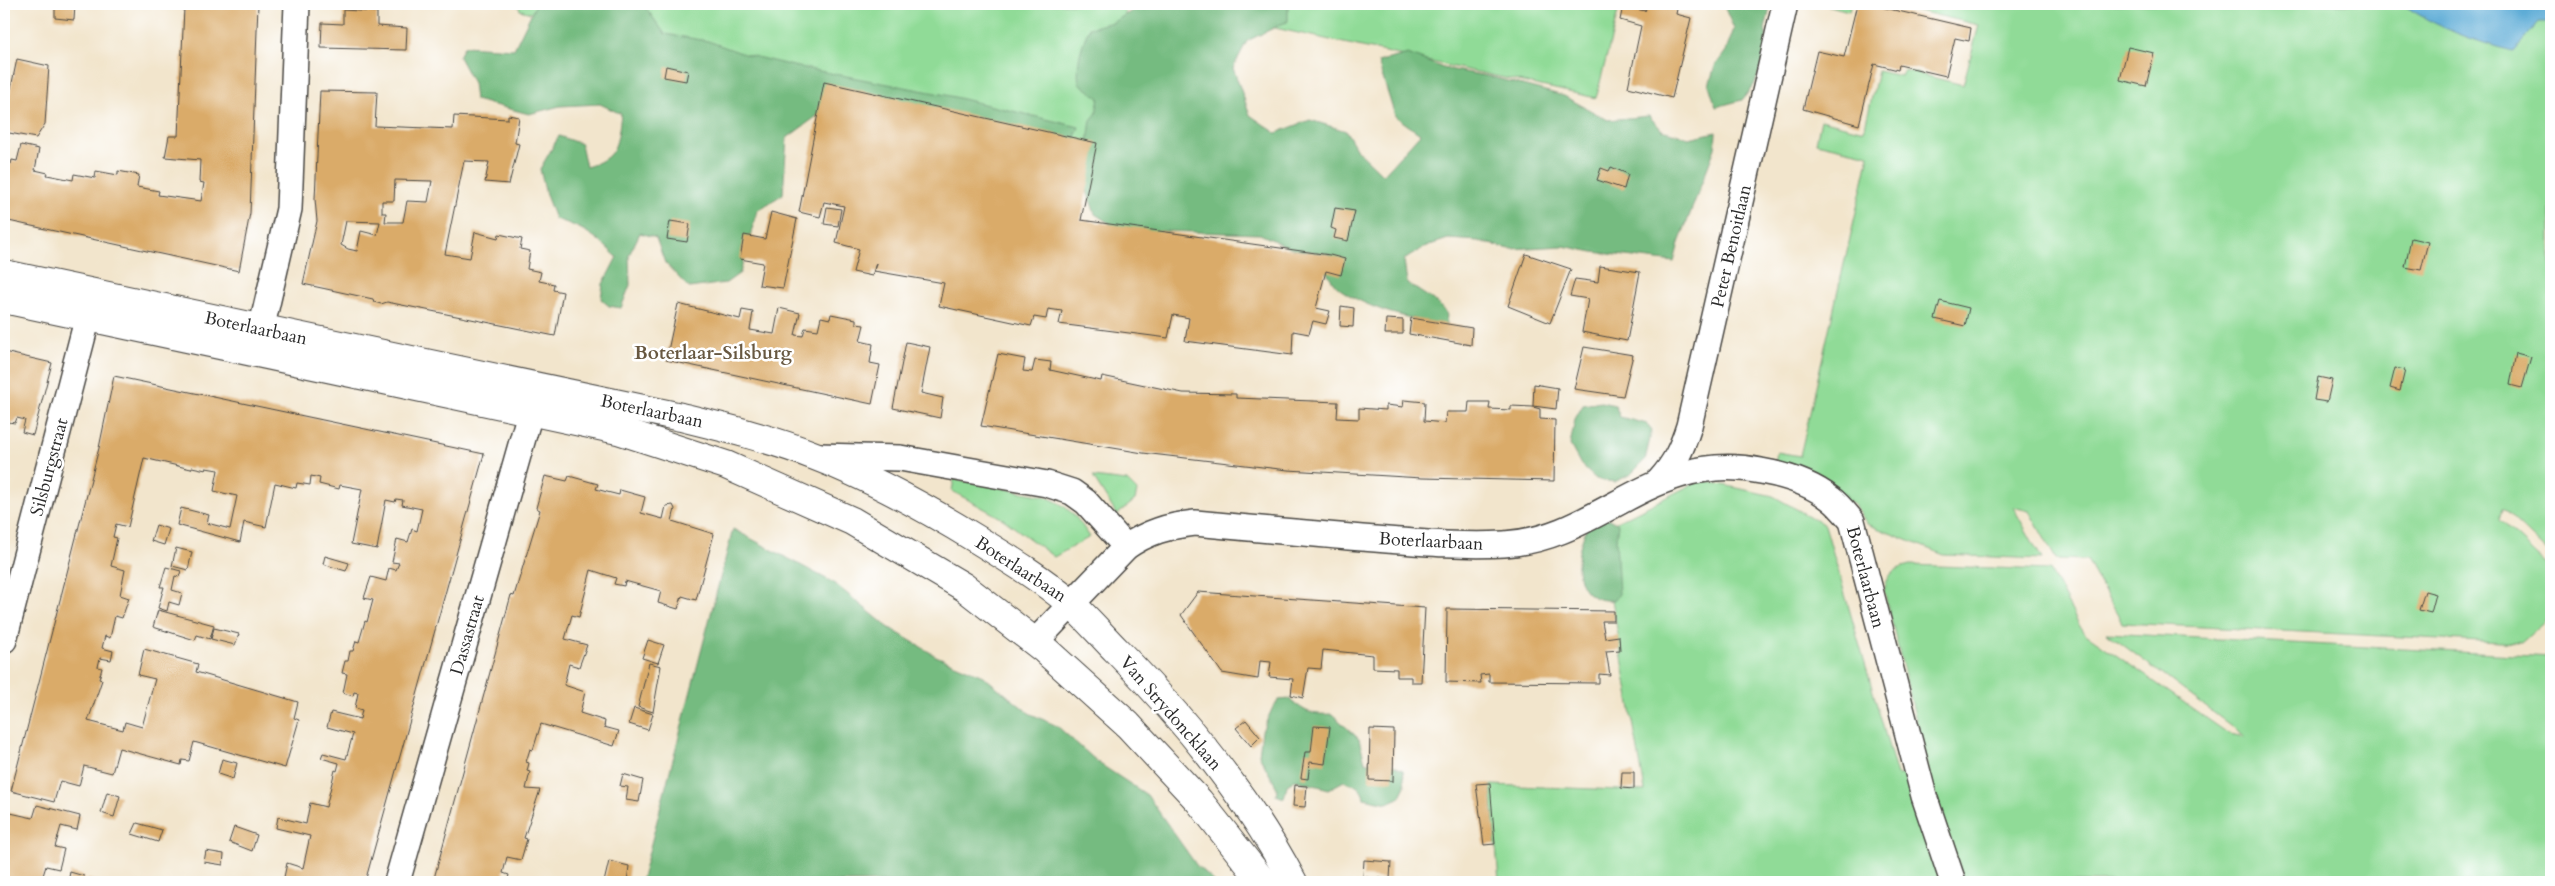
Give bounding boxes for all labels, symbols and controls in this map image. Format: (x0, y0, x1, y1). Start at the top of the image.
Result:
street label: Peter Benoitlaan (1705, 181, 1758, 310)
street label: Boterlaarbaan (202, 305, 310, 352)
district label: Boterlaar-Silsburg (634, 340, 793, 366)
street label: Boterlaarbaan (598, 388, 706, 435)
street label: Silsburgstraat (24, 415, 75, 519)
street label: Boterlaarbaan (1840, 523, 1891, 632)
street label: Boterlaarbaan (1378, 526, 1485, 557)
street label: Boterlaarbaan (970, 530, 1072, 609)
street label: Dassastraat (444, 592, 491, 678)
street label: Van Strydoncklaan (1114, 651, 1228, 777)

